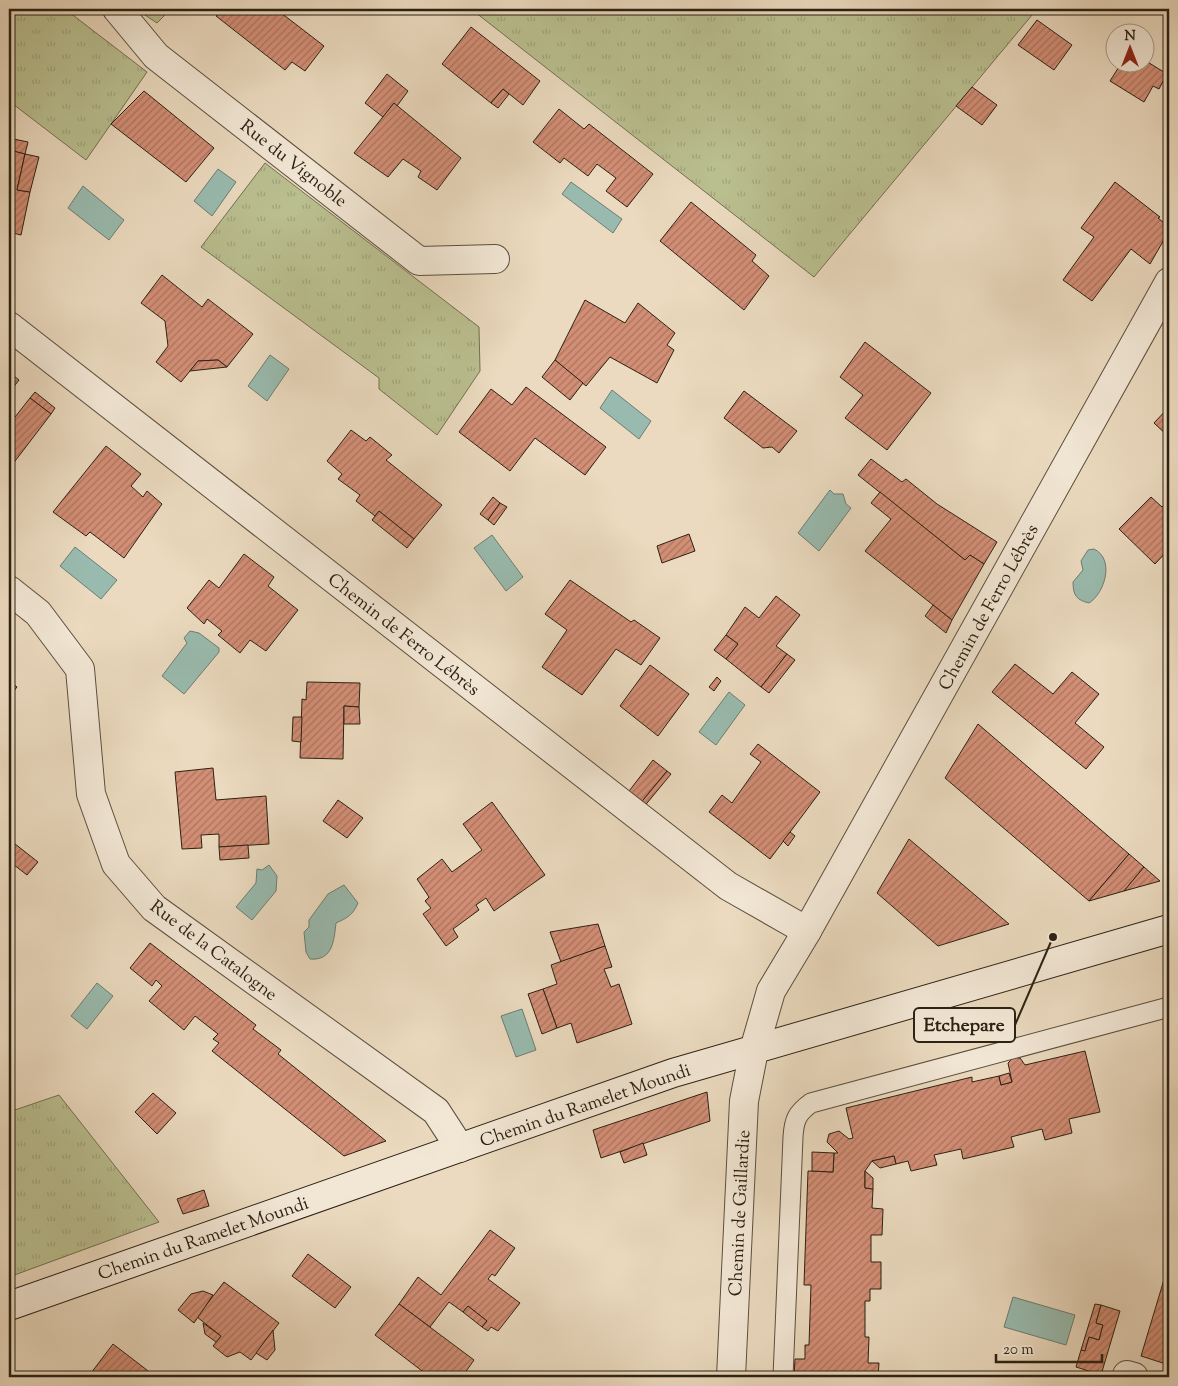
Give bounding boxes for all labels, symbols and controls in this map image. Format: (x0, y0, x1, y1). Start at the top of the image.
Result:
north arrow (1106, 22, 1156, 72)
text: N (1124, 27, 1136, 47)
street label: Rue du Vignoble (234, 114, 352, 215)
street label: Chemin de Ferro Lébrès (933, 520, 1046, 696)
street label: Chemin de Ferro Lébrès (321, 568, 484, 703)
street label: Rue de la Catalogne (144, 895, 282, 1008)
callout: Etchepare (914, 1008, 1015, 1042)
text: Etchepare (923, 1013, 1005, 1040)
street label: Chemin du Ramelet Moundi (477, 1059, 695, 1155)
street label: Chemin de Gaillardie (724, 1129, 758, 1297)
street label: Chemin du Ramelet Moundi (95, 1192, 313, 1288)
scale bar (996, 1331, 1102, 1363)
text: 20 m (1003, 1340, 1034, 1361)

